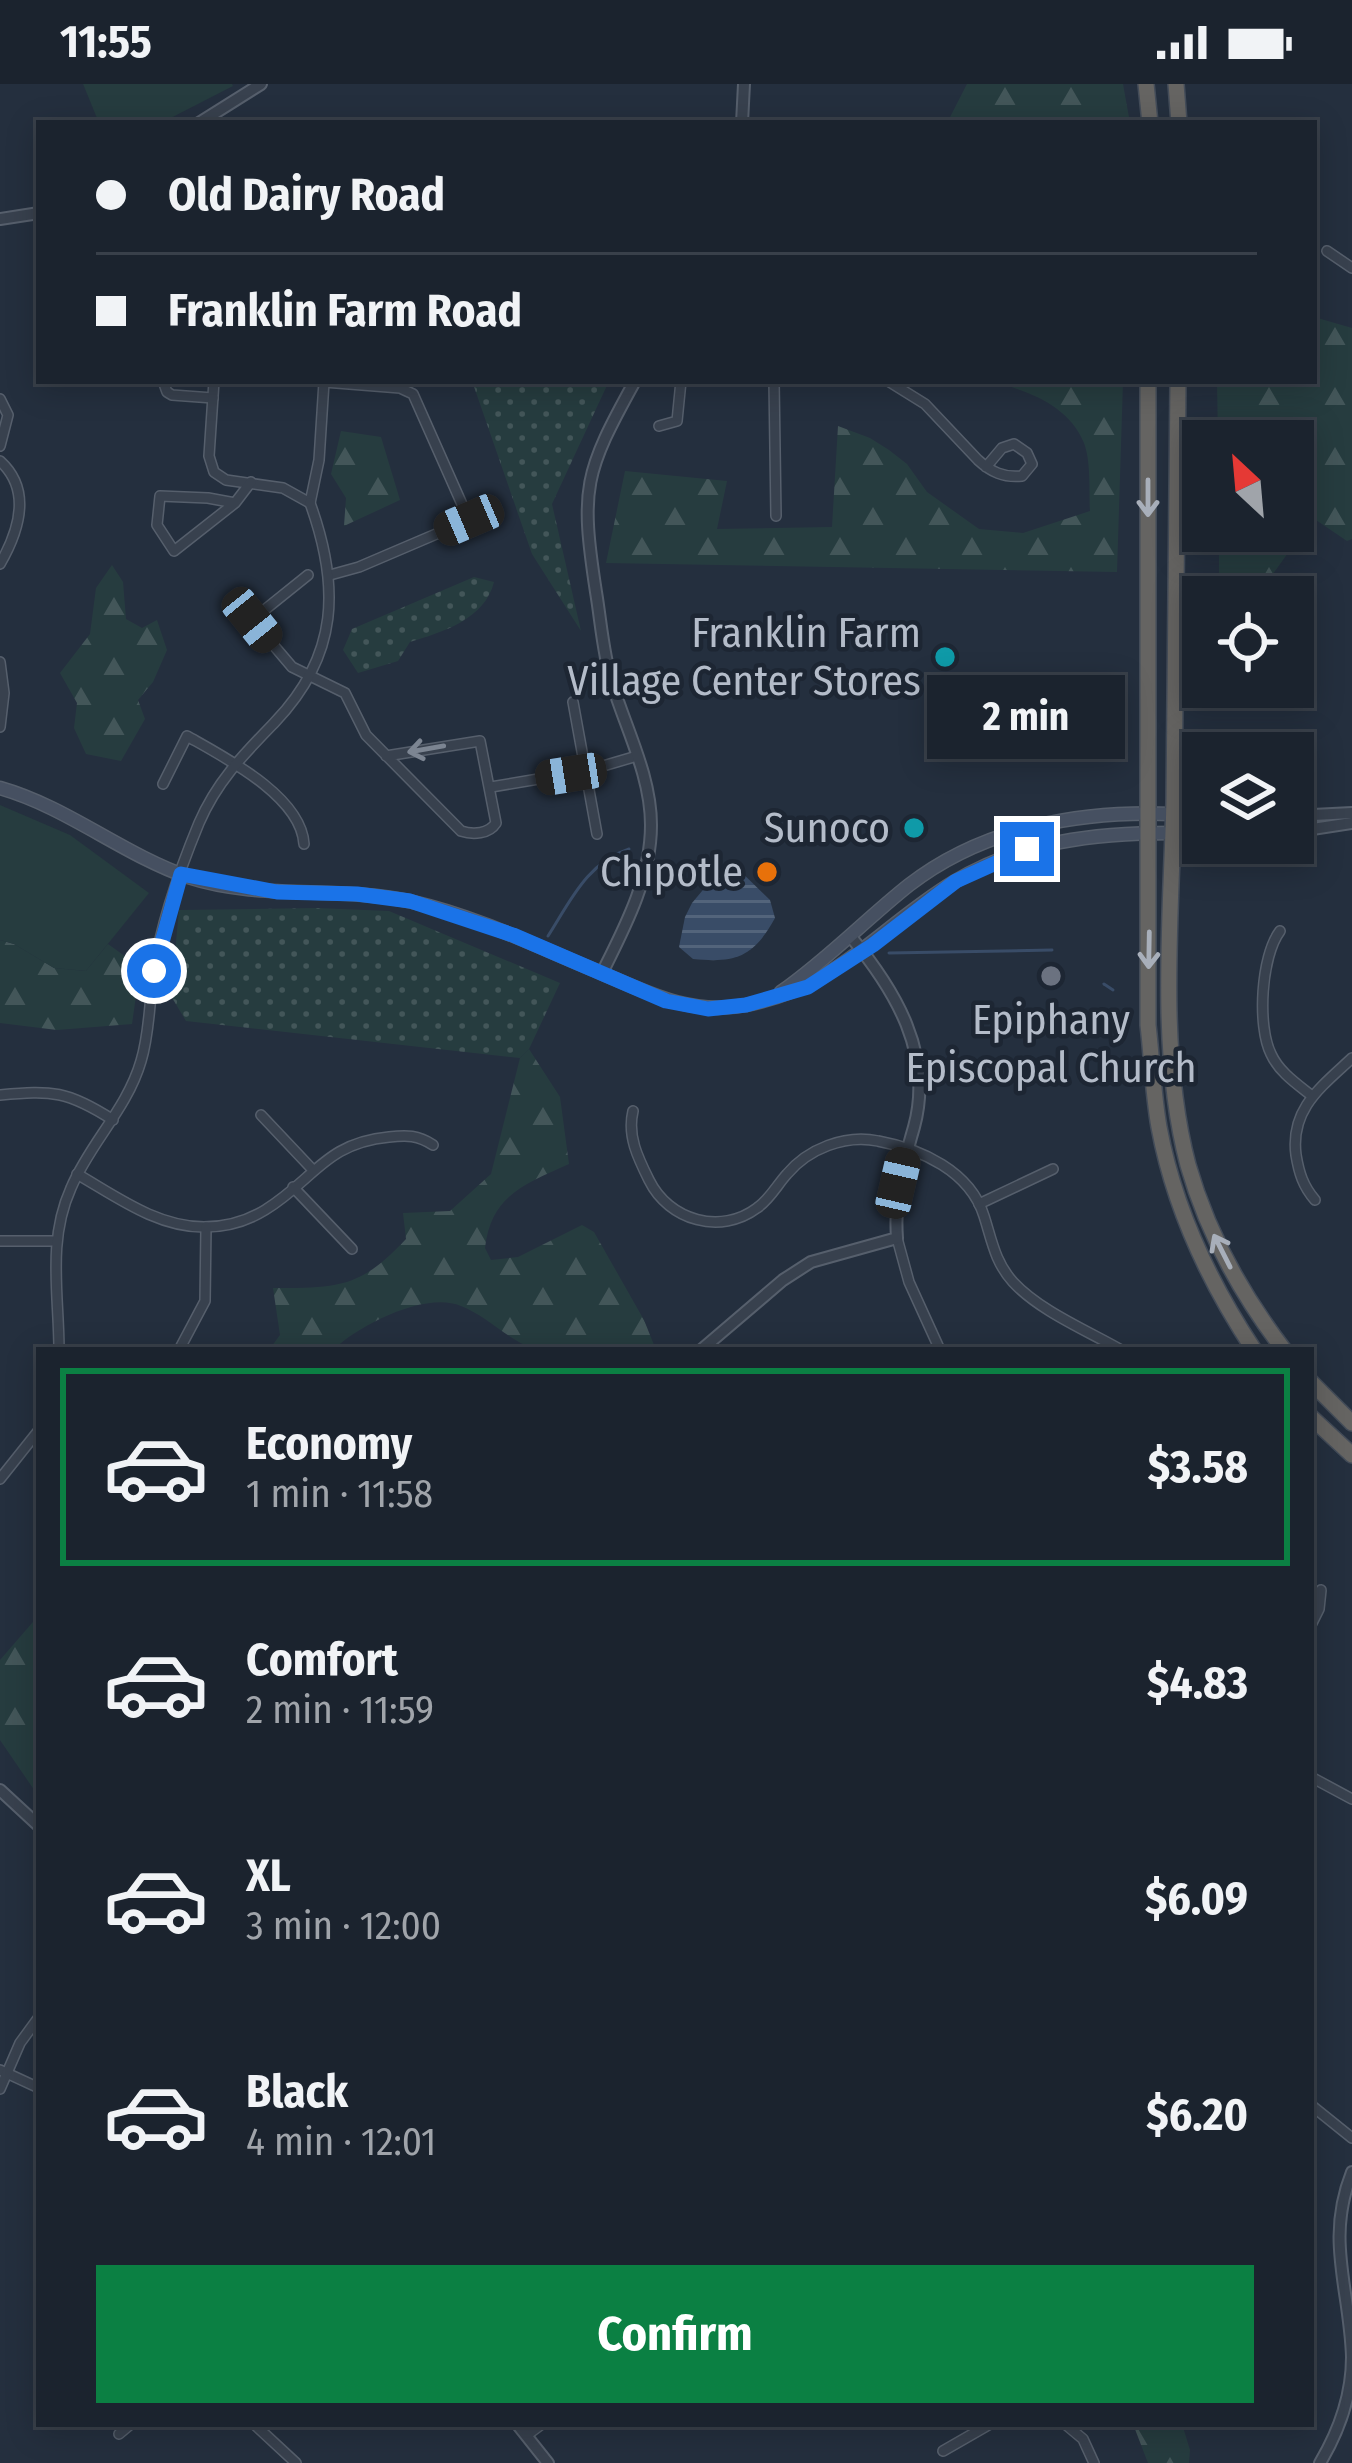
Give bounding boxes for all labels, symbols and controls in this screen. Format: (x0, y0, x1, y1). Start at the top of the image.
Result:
text: 11:55 (60, 15, 152, 69)
text: Old Dairy Road (168, 168, 445, 222)
text: Franklin Farm Road (168, 284, 522, 338)
north arrow (1182, 420, 1314, 552)
map controls (1182, 420, 1314, 864)
one-way arrow (1136, 478, 1159, 517)
car (429, 489, 509, 551)
button: locate (1182, 576, 1314, 708)
car (215, 581, 289, 659)
place label: Franklin Farm Village Center Stores (567, 608, 921, 706)
marker: Franklin Farm Village Center Stores (932, 644, 958, 670)
callout: 2 min (928, 675, 1126, 759)
text: 2 min (983, 694, 1069, 740)
button: layers (1182, 732, 1314, 864)
one-way arrow (408, 738, 447, 761)
car (533, 751, 609, 797)
place label: Sunoco (764, 803, 890, 853)
marker: Sunoco (901, 815, 927, 841)
route end (1000, 822, 1054, 876)
place label: Chipotle (600, 847, 743, 897)
marker: Chipotle (754, 859, 780, 885)
one-way arrow (1137, 930, 1160, 969)
route start (127, 944, 181, 998)
marker: Epiphany Episcopal Church (1038, 963, 1064, 989)
place label: Epiphany Episcopal Church (905, 995, 1197, 1093)
car (872, 1144, 924, 1222)
one-way arrow (1210, 1234, 1233, 1269)
icon: car (102, 1413, 210, 1521)
text: Economy (246, 1417, 412, 1471)
text: $3.58 (1148, 1440, 1248, 1494)
text: 1 min · 11:58 (246, 1471, 433, 1517)
icon: car (102, 1629, 210, 1737)
text: Comfort (246, 1633, 398, 1687)
text: $4.83 (1147, 1656, 1248, 1710)
text: 2 min · 11:59 (246, 1687, 434, 1733)
icon: car (102, 1845, 210, 1953)
text: XL (246, 1849, 291, 1903)
text: $6.09 (1145, 1872, 1248, 1926)
text: 3 min · 12:00 (246, 1903, 441, 1949)
icon: car (102, 2061, 210, 2169)
text: Black (246, 2065, 348, 2119)
text: $6.20 (1146, 2088, 1248, 2142)
text: 4 min · 12:01 (246, 2119, 436, 2165)
button: Confirm (96, 2265, 1254, 2403)

